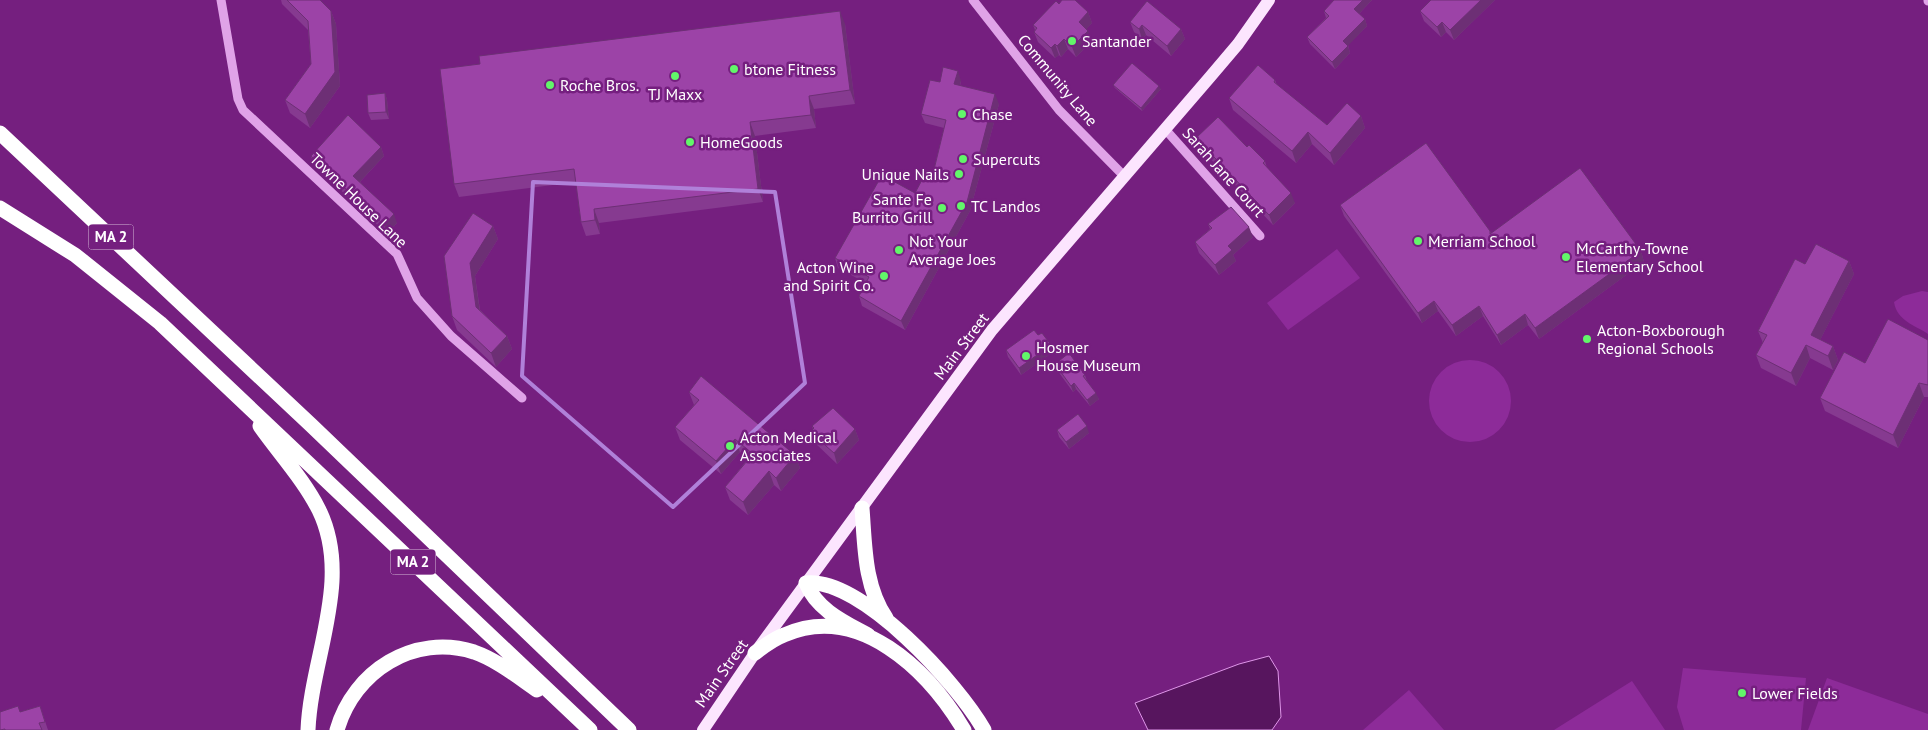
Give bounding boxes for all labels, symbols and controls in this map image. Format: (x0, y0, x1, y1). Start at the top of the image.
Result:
street label: Community Lane (1014, 30, 1102, 130)
place label: Santander (1082, 31, 1152, 51)
marker: Santander (1066, 35, 1078, 47)
place label: btone Fitness (744, 59, 836, 79)
marker: btone Fitness (728, 63, 740, 75)
marker: TJ Maxx (669, 70, 681, 82)
place label: Roche Bros. (560, 75, 639, 95)
marker: Roche Bros. (544, 79, 556, 91)
place label: TJ Maxx (648, 84, 702, 104)
place label: Chase (972, 104, 1013, 124)
marker: Chase (956, 108, 968, 120)
street label: Sarah Jane Court (1179, 123, 1270, 221)
place label: HomeGoods (700, 132, 783, 152)
marker: HomeGoods (684, 136, 696, 148)
street label: Towne House Lane (306, 148, 412, 252)
place label: Supercuts (973, 149, 1041, 169)
marker: Supercuts (957, 153, 969, 165)
place label: Unique Nails (862, 164, 949, 184)
marker: Unique Nails (953, 168, 965, 180)
place label: Sante Fe Burrito Grill (852, 189, 932, 227)
place label: TC Landos (971, 196, 1041, 216)
marker: TC Landos (955, 200, 967, 212)
marker: Sante Fe Burrito Grill (936, 202, 948, 214)
road number: MA 2 (88, 224, 134, 250)
place label: Not Your Average Joes (909, 231, 996, 269)
place label: Merriam School (1428, 231, 1536, 251)
marker: Merriam School (1412, 235, 1424, 247)
place label: McCarthy-Towne Elementary School (1576, 238, 1704, 276)
marker: Not Your Average Joes (893, 244, 905, 256)
marker: McCarthy-Towne Elementary School (1560, 251, 1572, 263)
place label: Acton Wine and Spirit Co. (783, 257, 874, 295)
marker: Acton Wine and Spirit Co. (878, 270, 890, 282)
street label: Main Street (929, 308, 993, 383)
place label: Acton-Boxborough Regional Schools (1597, 320, 1725, 358)
marker: Acton-Boxborough Regional Schools (1581, 333, 1593, 345)
place label: Hosmer House Museum (1036, 337, 1141, 375)
marker: Hosmer House Museum (1020, 350, 1032, 362)
place label: Acton Medical Associates (740, 427, 837, 465)
marker: Acton Medical Associates (724, 440, 736, 452)
road number: MA 2 (390, 550, 436, 574)
street label: Main Street (690, 635, 752, 711)
place label: Lower Fields (1752, 683, 1838, 703)
marker: Lower Fields (1736, 687, 1748, 699)

